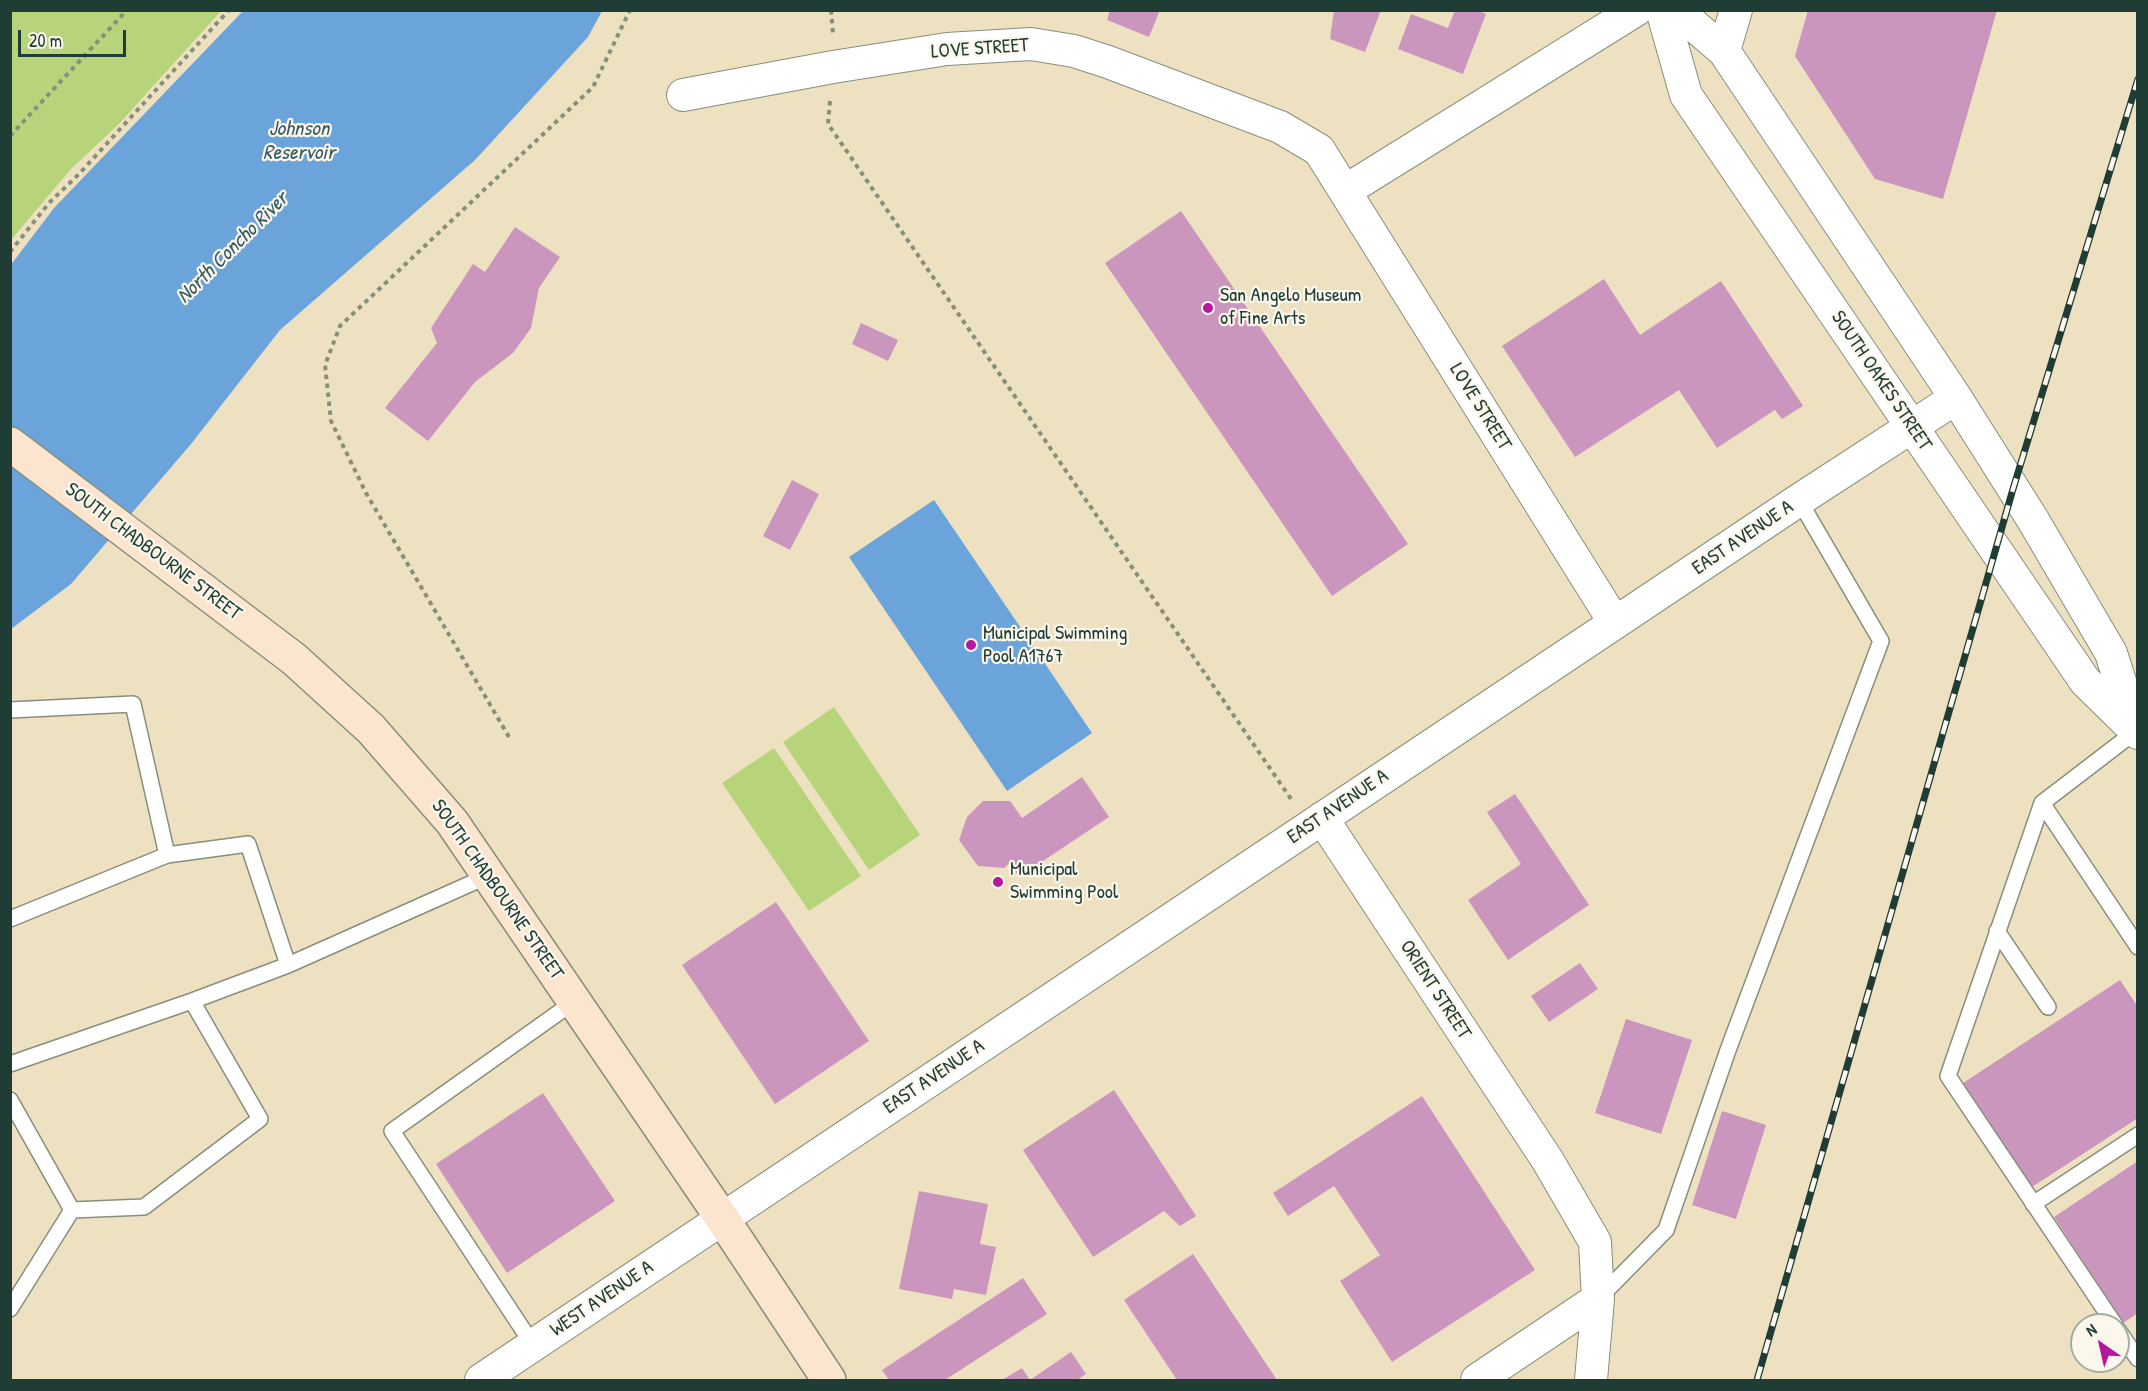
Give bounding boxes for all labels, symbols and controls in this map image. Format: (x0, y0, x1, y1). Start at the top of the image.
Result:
scale bar (21, 18, 129, 56)
text: 20 m (29, 28, 62, 53)
street label: LOVE STREET (930, 34, 1030, 64)
water label: Johnson Reservoir (263, 116, 335, 166)
water label: North Concho River (172, 187, 294, 309)
place label: San Angelo Museum of Fine Arts (1220, 284, 1361, 331)
marker: San Angelo Museum of Fine Arts (1201, 301, 1215, 315)
street label: SOUTH OAKES STREET (1825, 307, 1937, 455)
street label: LOVE STREET (1444, 359, 1516, 455)
street label: SOUTH CHADBOURNE STREET (60, 478, 246, 626)
street label: EAST AVENUE A (1688, 496, 1798, 580)
place label: Municipal Swimming Pool A1767 (983, 622, 1128, 669)
marker: Municipal Swimming Pool A1767 (964, 638, 978, 652)
street label: EAST AVENUE A (1283, 765, 1393, 849)
street label: SOUTH CHADBOURNE STREET (426, 795, 568, 985)
place label: Municipal Swimming Pool (1010, 858, 1118, 905)
marker: Municipal Swimming Pool (991, 875, 1005, 889)
street label: ORIENT STREET (1394, 936, 1476, 1044)
street label: EAST AVENUE A (879, 1035, 989, 1119)
street label: WEST AVENUE A (546, 1256, 658, 1342)
north arrow (2070, 1313, 2130, 1373)
text: N (2081, 1318, 2101, 1341)

